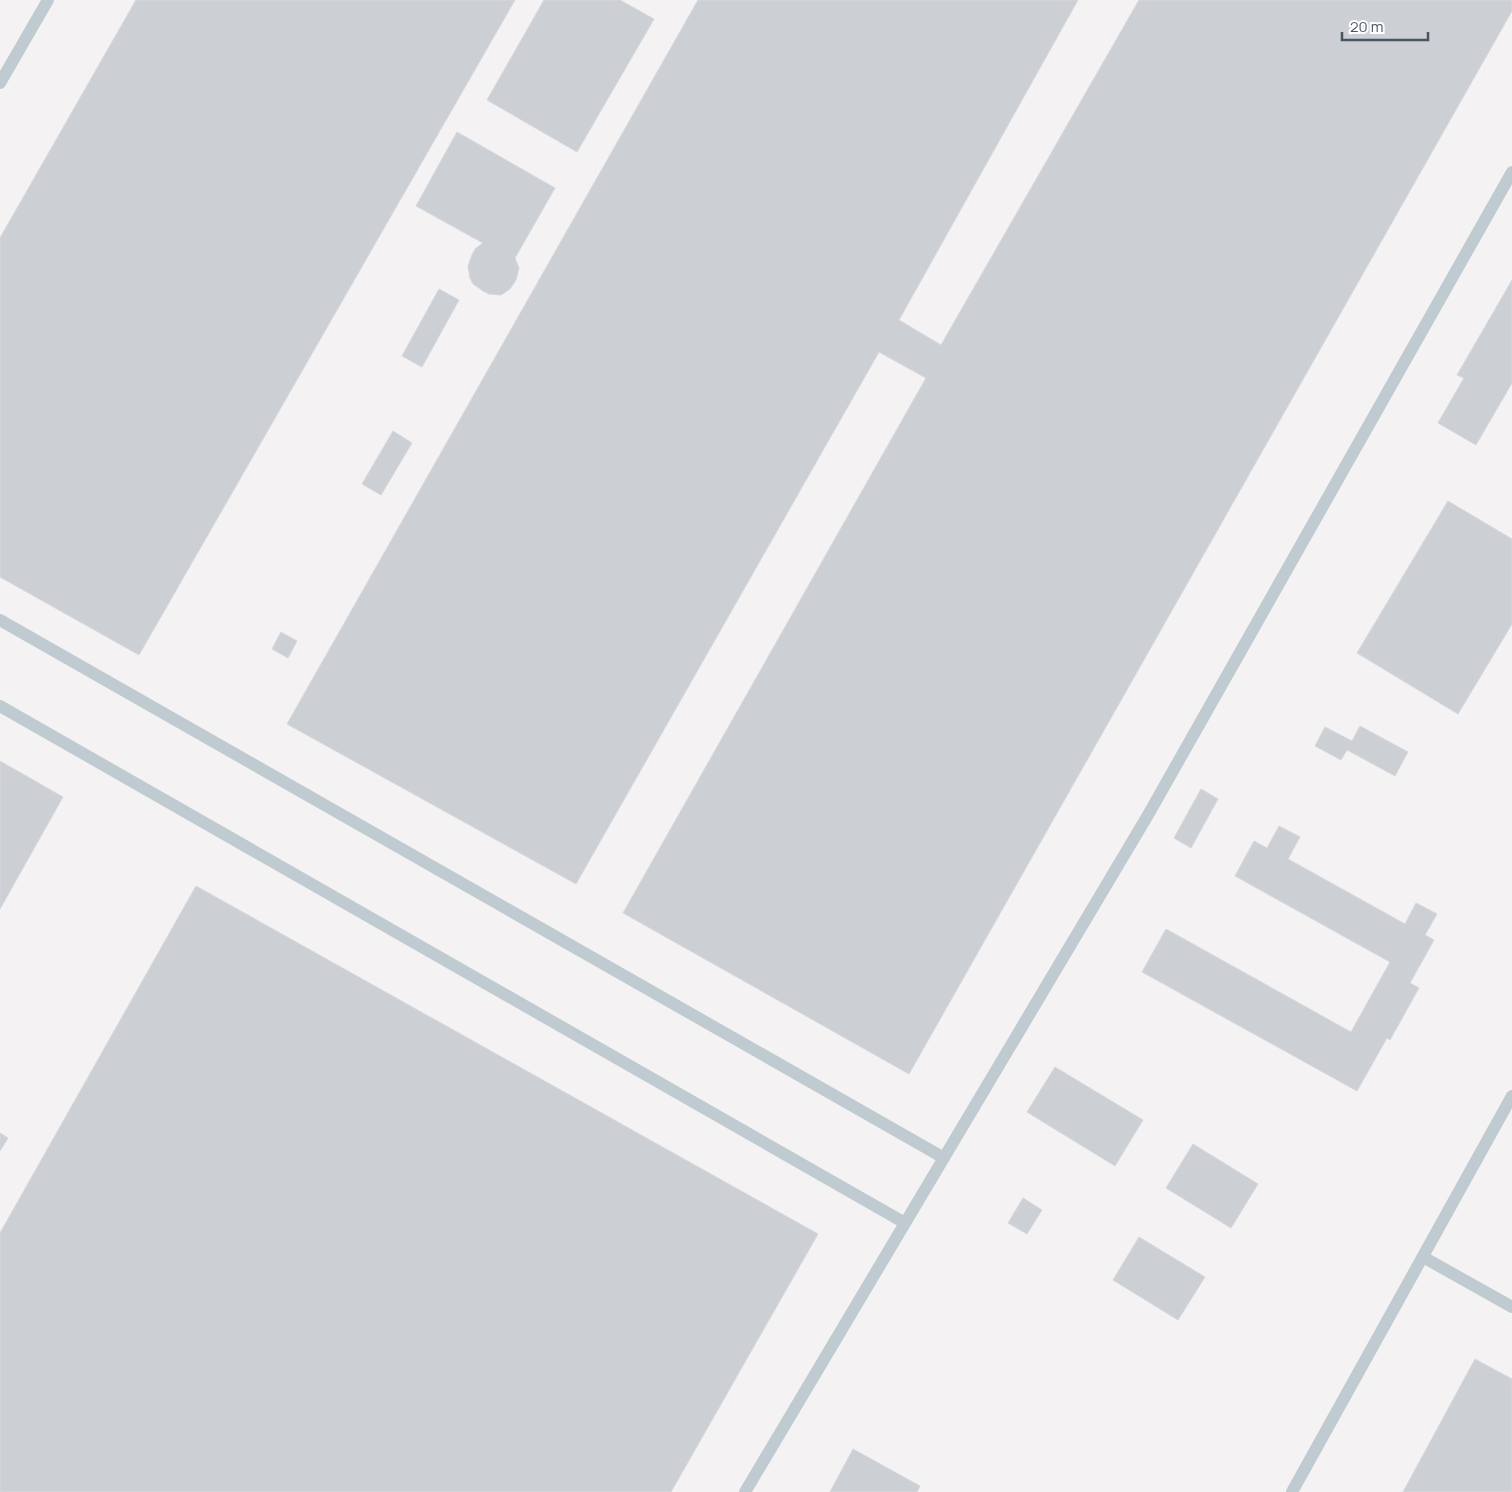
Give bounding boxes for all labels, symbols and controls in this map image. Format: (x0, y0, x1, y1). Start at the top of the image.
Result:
scale bar (1342, 10, 1428, 42)
text: 20 m (1350, 16, 1383, 37)

